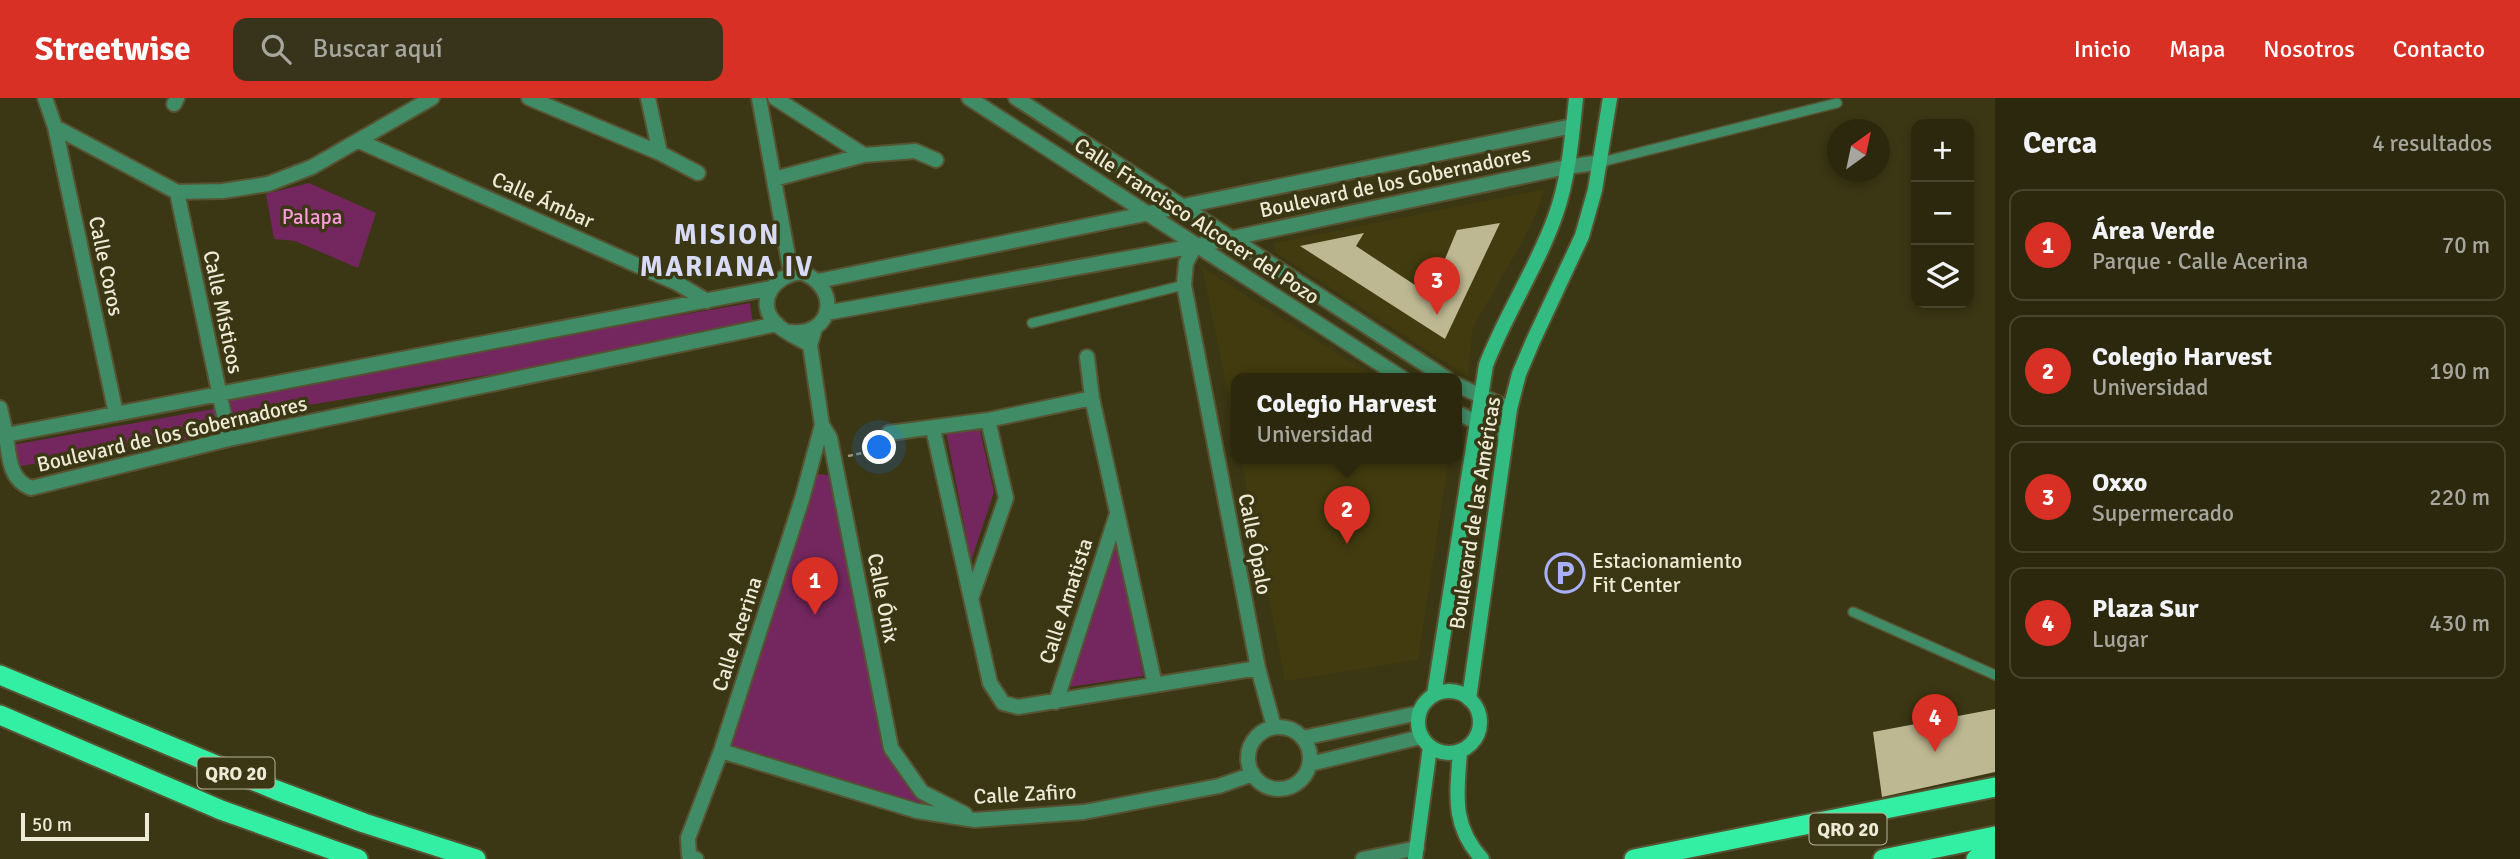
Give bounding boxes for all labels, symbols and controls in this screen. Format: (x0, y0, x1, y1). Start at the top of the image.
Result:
search box (233, 18, 723, 81)
text: Streetwise (35, 29, 191, 70)
icon: search (257, 30, 295, 68)
text: Buscar aquí (313, 33, 443, 65)
text: Inicio (2074, 34, 2131, 64)
text: Mapa (2169, 34, 2225, 64)
text: Nosotros (2263, 34, 2355, 64)
text: Contacto (2393, 34, 2485, 64)
north arrow (1827, 119, 1890, 182)
map controls (1911, 119, 1974, 308)
button: + (1911, 119, 1974, 182)
text: Cerca (2023, 125, 2097, 162)
text: 4 resultados (2372, 129, 2492, 158)
street label: Calle Francisco Alcocer del Pozo (1070, 132, 1324, 310)
street label: Boulevard de los Gobernadores (1257, 141, 1533, 223)
street label: Calle Ámbar (488, 166, 598, 234)
button: − (1911, 182, 1974, 245)
park label: Palapa (282, 204, 342, 230)
street label: Calle Coros (83, 214, 129, 318)
text: Área Verde (2092, 215, 2215, 247)
district label: MISION MARIANA IV (640, 218, 814, 284)
text: 1 (2042, 231, 2054, 260)
text: 70 m (2442, 231, 2490, 260)
button: layers (1911, 245, 1974, 308)
text: Parque · Calle Acerina (2092, 247, 2308, 276)
street label: Calle Místicos (197, 248, 249, 376)
pin: 3 (1414, 257, 1460, 315)
text: Colegio Harvest (2092, 341, 2272, 373)
text: 2 (2042, 357, 2054, 386)
text: 190 m (2429, 357, 2490, 386)
popup (1231, 373, 1462, 464)
text: Universidad (2092, 373, 2208, 402)
text: Colegio Harvest (1257, 388, 1436, 420)
street label: Boulevard de los Gobernadores (34, 390, 310, 478)
street label: Boulevard de las Américas (1444, 395, 1506, 631)
text: Universidad (1257, 420, 1373, 449)
your location (862, 430, 896, 464)
text: Oxxo (2092, 467, 2147, 499)
text: 3 (2042, 483, 2054, 512)
text: 220 m (2429, 483, 2490, 512)
pin: 2 (1324, 486, 1370, 544)
street label: Calle Ópalo (1232, 491, 1278, 597)
text: Supermercado (2092, 499, 2234, 528)
street label: Calle Amatista (1033, 535, 1099, 667)
place label: Estacionamiento Fit Center (1592, 548, 1742, 598)
street label: Calle Ónix (862, 551, 904, 645)
parking icon: Estacionamiento Fit Center (1544, 552, 1586, 594)
pin: 1 (792, 557, 838, 615)
street label: Calle Acerina (706, 573, 768, 695)
text: Plaza Sur (2092, 593, 2199, 625)
text: 4 (2042, 609, 2054, 638)
text: 430 m (2429, 609, 2490, 638)
text: Lugar (2092, 625, 2148, 654)
pin: 4 (1912, 694, 1958, 752)
road number: QRO 20 (198, 758, 274, 788)
street label: Calle Zafiro (973, 778, 1077, 810)
scale bar (21, 810, 149, 842)
text: 50 m (32, 813, 72, 837)
road number: QRO 20 (1810, 814, 1886, 844)

